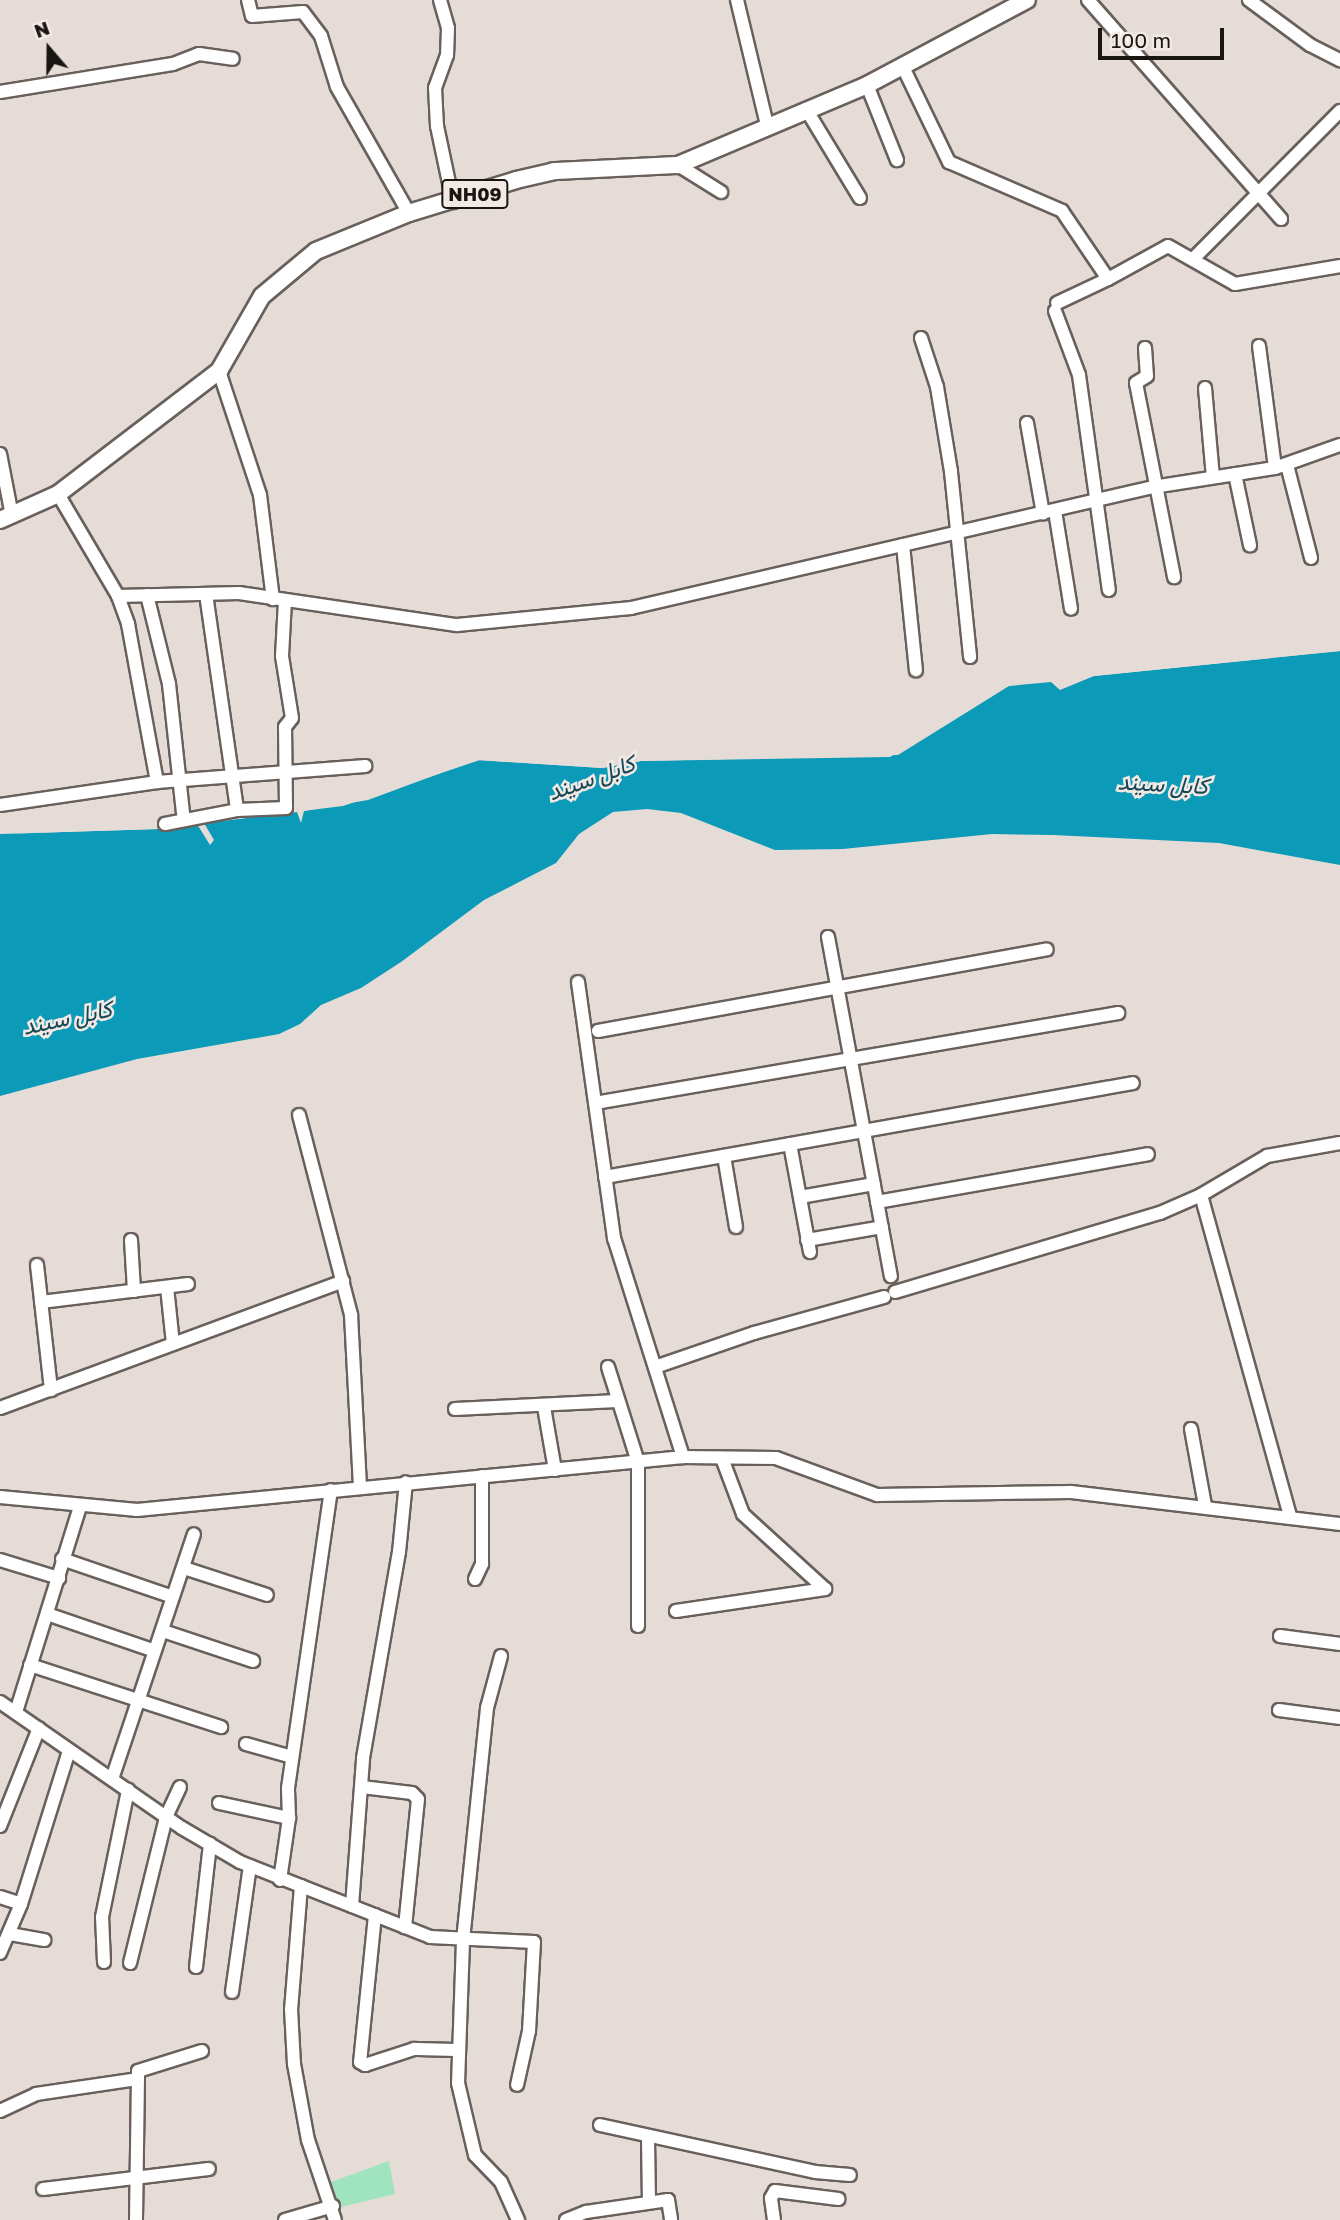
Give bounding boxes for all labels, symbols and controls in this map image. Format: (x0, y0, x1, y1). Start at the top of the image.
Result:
north arrow (14, 14, 84, 84)
scale bar (1102, 14, 1228, 58)
text: N (31, 16, 52, 42)
text: 100 m (1111, 27, 1171, 53)
road number: NH09 (440, 178, 510, 210)
water label: کابل سيند (544, 749, 638, 805)
water label: کابل سيند (1117, 767, 1209, 799)
water label: کابل سيند (20, 994, 114, 1040)

